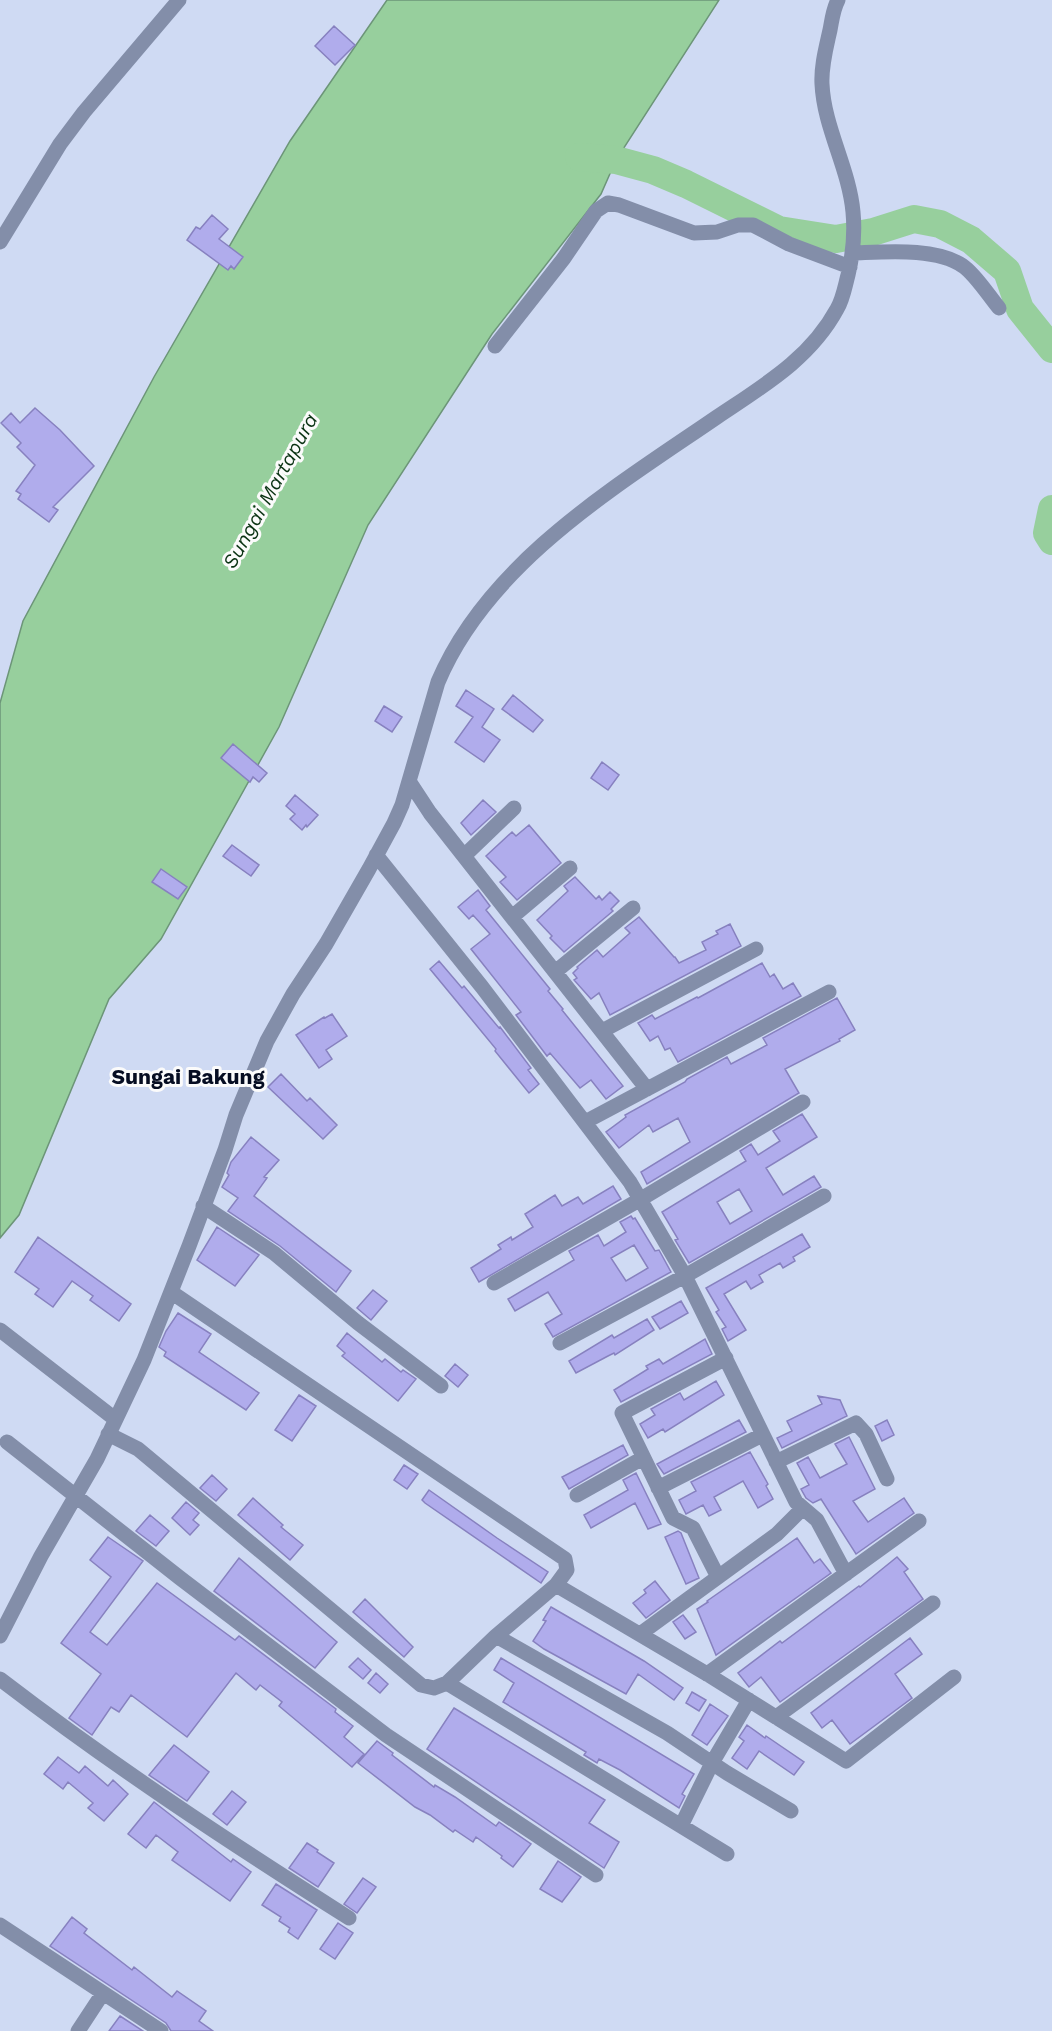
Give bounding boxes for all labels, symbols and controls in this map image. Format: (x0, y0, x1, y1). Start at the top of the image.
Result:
water label: Sungai Martapura (217, 409, 323, 573)
district label: Sungai Bakung (112, 1064, 265, 1089)

